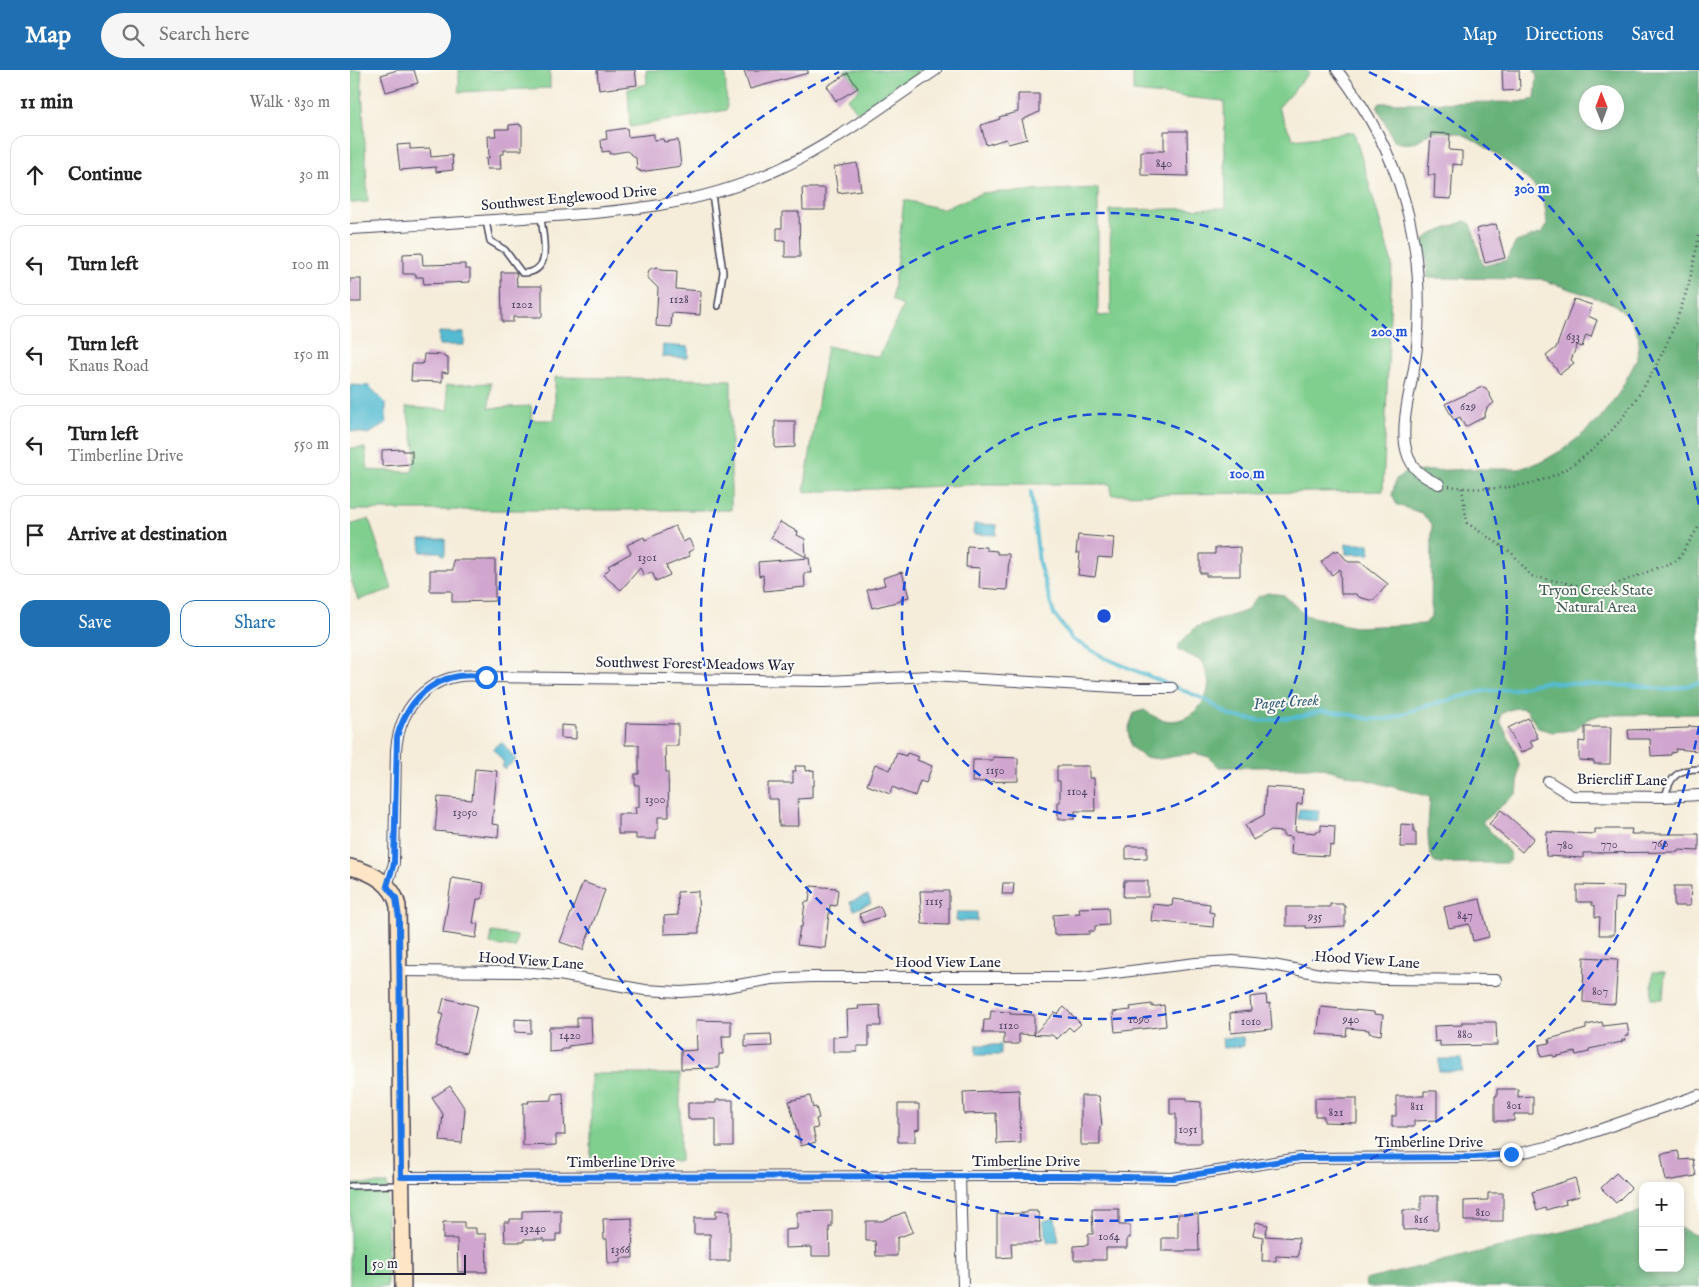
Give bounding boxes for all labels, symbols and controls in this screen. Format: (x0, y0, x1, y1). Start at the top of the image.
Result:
search box (101, 13, 451, 58)
text: Map (25, 20, 71, 51)
icon: search (119, 21, 147, 49)
text: Search here (159, 23, 250, 47)
text: Map (1463, 24, 1497, 47)
text: Directions (1525, 24, 1603, 47)
text: Saved (1631, 24, 1674, 47)
north arrow (1579, 85, 1624, 130)
text: 11 min (20, 89, 73, 116)
text: Walk · 830 m (249, 93, 330, 113)
house number: 840 (1156, 156, 1172, 171)
icon: ahead (21, 161, 49, 189)
text: Continue (68, 163, 142, 187)
text: 30 m (299, 165, 329, 185)
text: 300 m (1514, 179, 1550, 198)
street label: Southwest Englewood Drive (480, 181, 658, 215)
icon: left (21, 251, 49, 279)
text: Turn left (68, 253, 139, 277)
text: 100 m (292, 255, 329, 275)
house number: 1128 (669, 292, 689, 307)
house number: 1202 (511, 297, 533, 312)
text: 200 m (1371, 322, 1408, 341)
house number: 633 (1566, 329, 1580, 344)
text: Turn left (68, 333, 139, 357)
icon: left (21, 341, 49, 369)
text: 150 m (294, 345, 329, 365)
text: Knaus Road (68, 357, 149, 377)
house number: 629 (1460, 399, 1476, 414)
text: Turn left (68, 423, 139, 447)
icon: left (21, 431, 49, 459)
text: 550 m (294, 435, 329, 455)
text: Timberline Drive (68, 447, 183, 467)
text: 100 m (1229, 464, 1265, 483)
icon: arrive (21, 521, 49, 549)
text: Arrive at destination (68, 523, 227, 547)
house number: 1301 (637, 550, 657, 565)
park label: Tryon Creek State Natural Area (1539, 581, 1653, 617)
button: Save (20, 600, 170, 647)
button: Share (180, 600, 330, 647)
centre of rings (1095, 607, 1113, 625)
street label: Southwest Forest Meadows Way (595, 653, 795, 675)
route start (475, 666, 498, 689)
water label: Paget Creek (1252, 691, 1320, 715)
house number: 1150 (985, 763, 1005, 778)
street label: Briercliff Lane (1577, 770, 1668, 790)
house number: 1104 (1067, 784, 1087, 799)
house number: 1300 (645, 792, 665, 807)
house number: 13050 (452, 805, 478, 820)
house number: 760 (1652, 836, 1668, 851)
house number: 770 (1600, 837, 1618, 852)
house number: 780 (1557, 838, 1573, 853)
house number: 1115 (925, 894, 944, 909)
house number: 847 (1457, 908, 1473, 923)
house number: 935 (1307, 909, 1323, 924)
street label: Hood View Lane (1314, 947, 1421, 973)
street label: Hood View Lane (478, 948, 585, 974)
street label: Hood View Lane (895, 953, 1001, 972)
house number: 807 (1592, 984, 1608, 999)
house number: 1090 (1128, 1012, 1150, 1027)
house number: 940 (1342, 1012, 1360, 1027)
house number: 1010 (1241, 1014, 1261, 1029)
house number: 1120 (999, 1018, 1019, 1033)
house number: 880 (1457, 1027, 1473, 1042)
house number: 1420 (559, 1028, 581, 1043)
house number: 801 (1507, 1098, 1522, 1113)
house number: 811 (1410, 1099, 1424, 1114)
house number: 821 (1329, 1105, 1343, 1120)
house number: 1051 (1178, 1122, 1198, 1137)
street label: Timberline Drive (1375, 1133, 1483, 1152)
route end (1500, 1143, 1523, 1166)
street label: Timberline Drive (972, 1152, 1080, 1171)
street label: Timberline Drive (567, 1153, 675, 1172)
map controls (1639, 1182, 1684, 1272)
button: + (1639, 1182, 1684, 1227)
house number: 810 (1475, 1205, 1491, 1220)
house number: 816 (1414, 1212, 1429, 1227)
house number: 13240 (520, 1221, 546, 1236)
button: − (1639, 1227, 1684, 1272)
house number: 1064 (1098, 1229, 1120, 1244)
house number: 1366 (610, 1242, 630, 1257)
scale bar (365, 1252, 466, 1275)
text: 50 m (372, 1255, 398, 1273)

